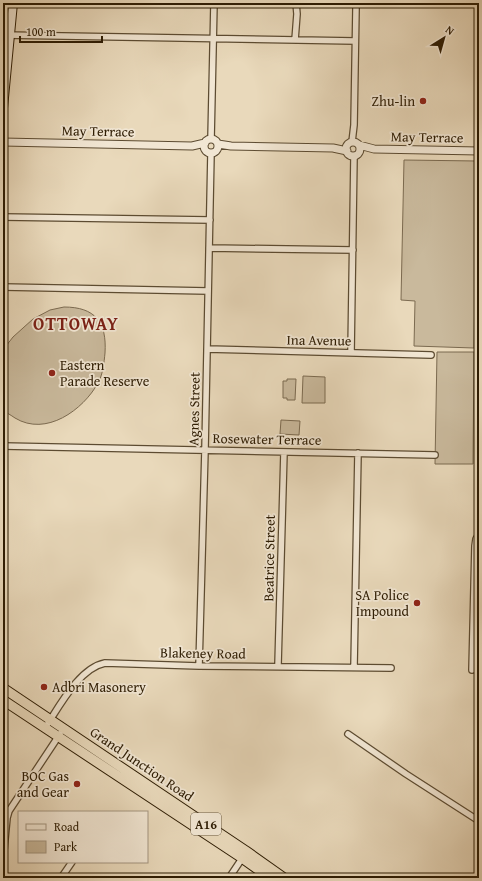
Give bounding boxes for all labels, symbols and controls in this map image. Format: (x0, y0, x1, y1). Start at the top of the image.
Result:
scale bar (20, 18, 102, 44)
north arrow (424, 18, 464, 58)
text: N (442, 21, 458, 39)
text: 100 m (26, 23, 56, 40)
place label: Zhu-lin (372, 91, 415, 111)
marker: Zhu-lin (418, 96, 428, 106)
street label: May Terrace (61, 120, 135, 142)
street label: May Terrace (390, 126, 464, 148)
district label: OTTOWAY (33, 310, 119, 337)
street label: Ina Avenue (286, 329, 352, 351)
place label: Eastern Parade Reserve (60, 355, 150, 391)
marker: Eastern Parade Reserve (47, 368, 57, 378)
street label: Agnes Street (183, 372, 205, 446)
street label: Rosewater Terrace (212, 428, 322, 450)
street label: Beatrice Street (258, 514, 280, 602)
place label: SA Police Impound (355, 585, 410, 621)
marker: SA Police Impound (412, 598, 422, 608)
street label: Blakeney Road (160, 642, 247, 664)
place label: Adbri Masonery (52, 677, 146, 697)
marker: Adbri Masonery (39, 682, 49, 692)
street label: Grand Junction Road (86, 722, 198, 806)
place label: BOC Gas and Gear (17, 766, 69, 802)
marker: BOC Gas and Gear (72, 779, 82, 789)
legend (18, 811, 148, 863)
road number: A16 (191, 813, 221, 835)
text: Road (54, 818, 80, 835)
text: Park (54, 838, 78, 855)

